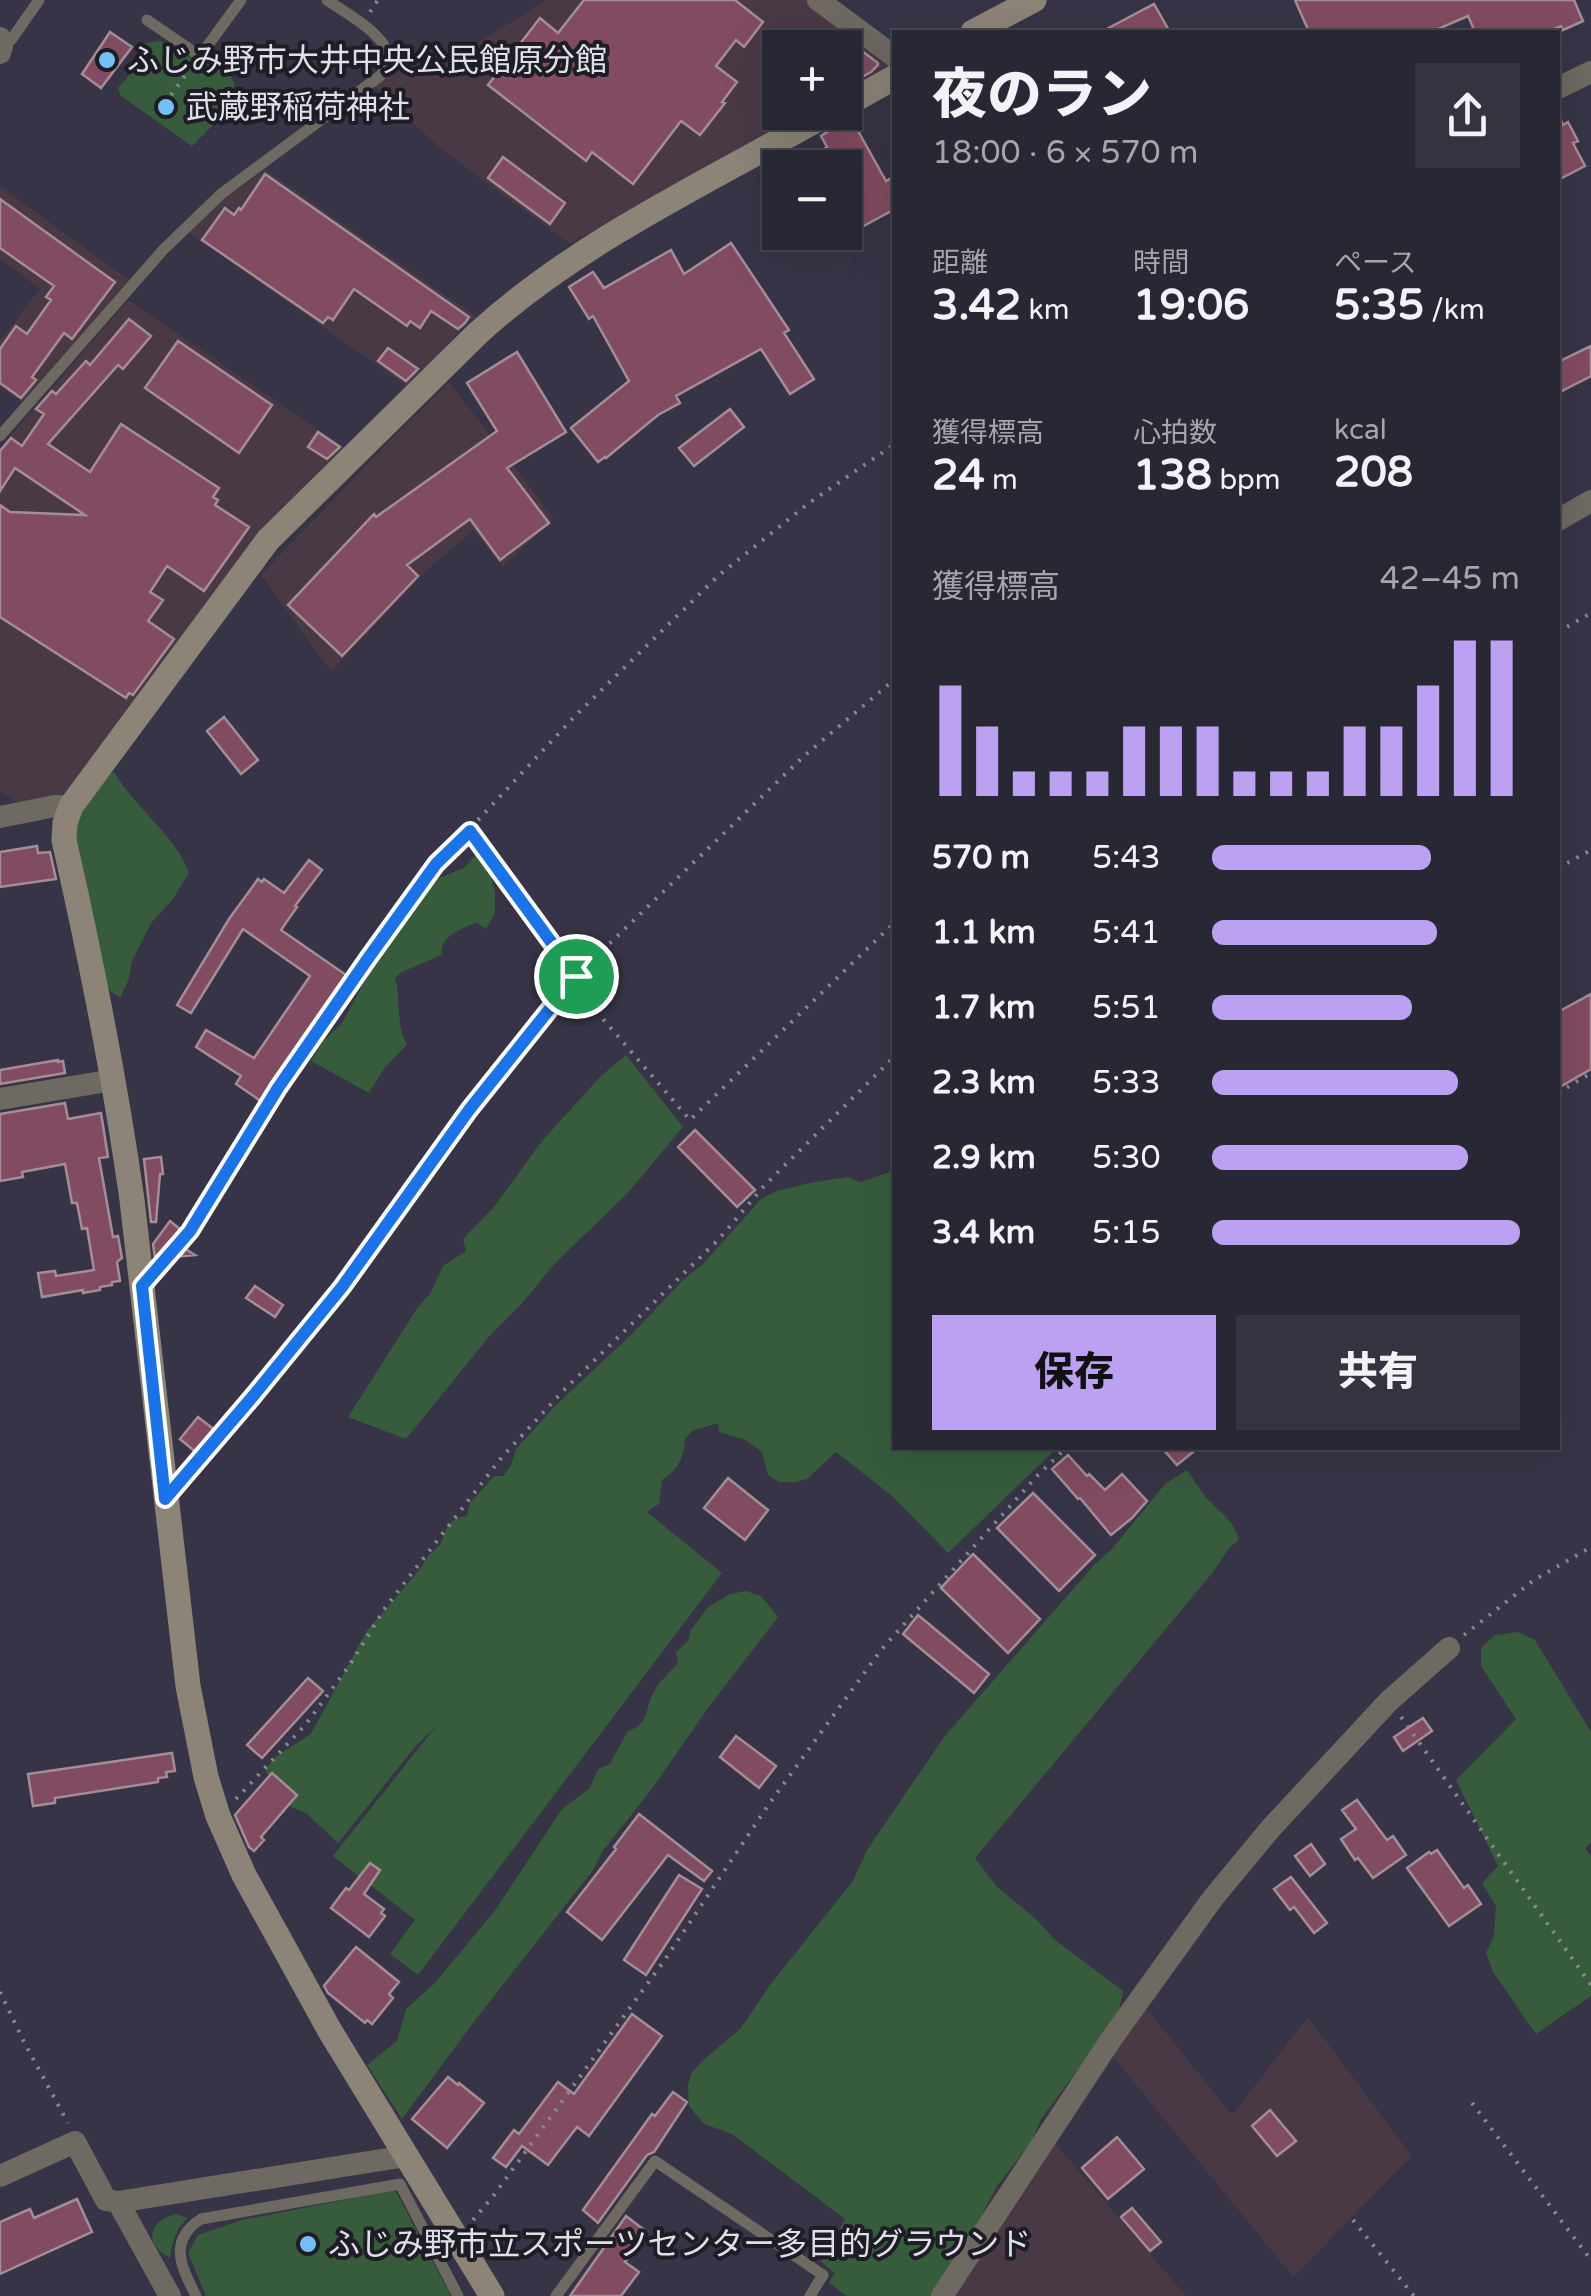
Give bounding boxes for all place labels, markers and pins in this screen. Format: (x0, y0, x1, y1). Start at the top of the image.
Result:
place label: ふじみ野市大井中央公民館原分館 (127, 42, 607, 80)
marker: ふじみ野市大井中央公民館原分館 (96, 49, 118, 71)
place label: 武蔵野稲荷神社 (186, 89, 410, 127)
marker: 武蔵野稲荷神社 (155, 96, 177, 118)
pin (534, 934, 619, 1019)
place label: ふじみ野市⽴スポーツセンター多⽬的グラウンド (328, 2226, 1031, 2264)
marker: ふじみ野市⽴スポーツセンター多⽬的グラウンド (297, 2233, 319, 2255)

